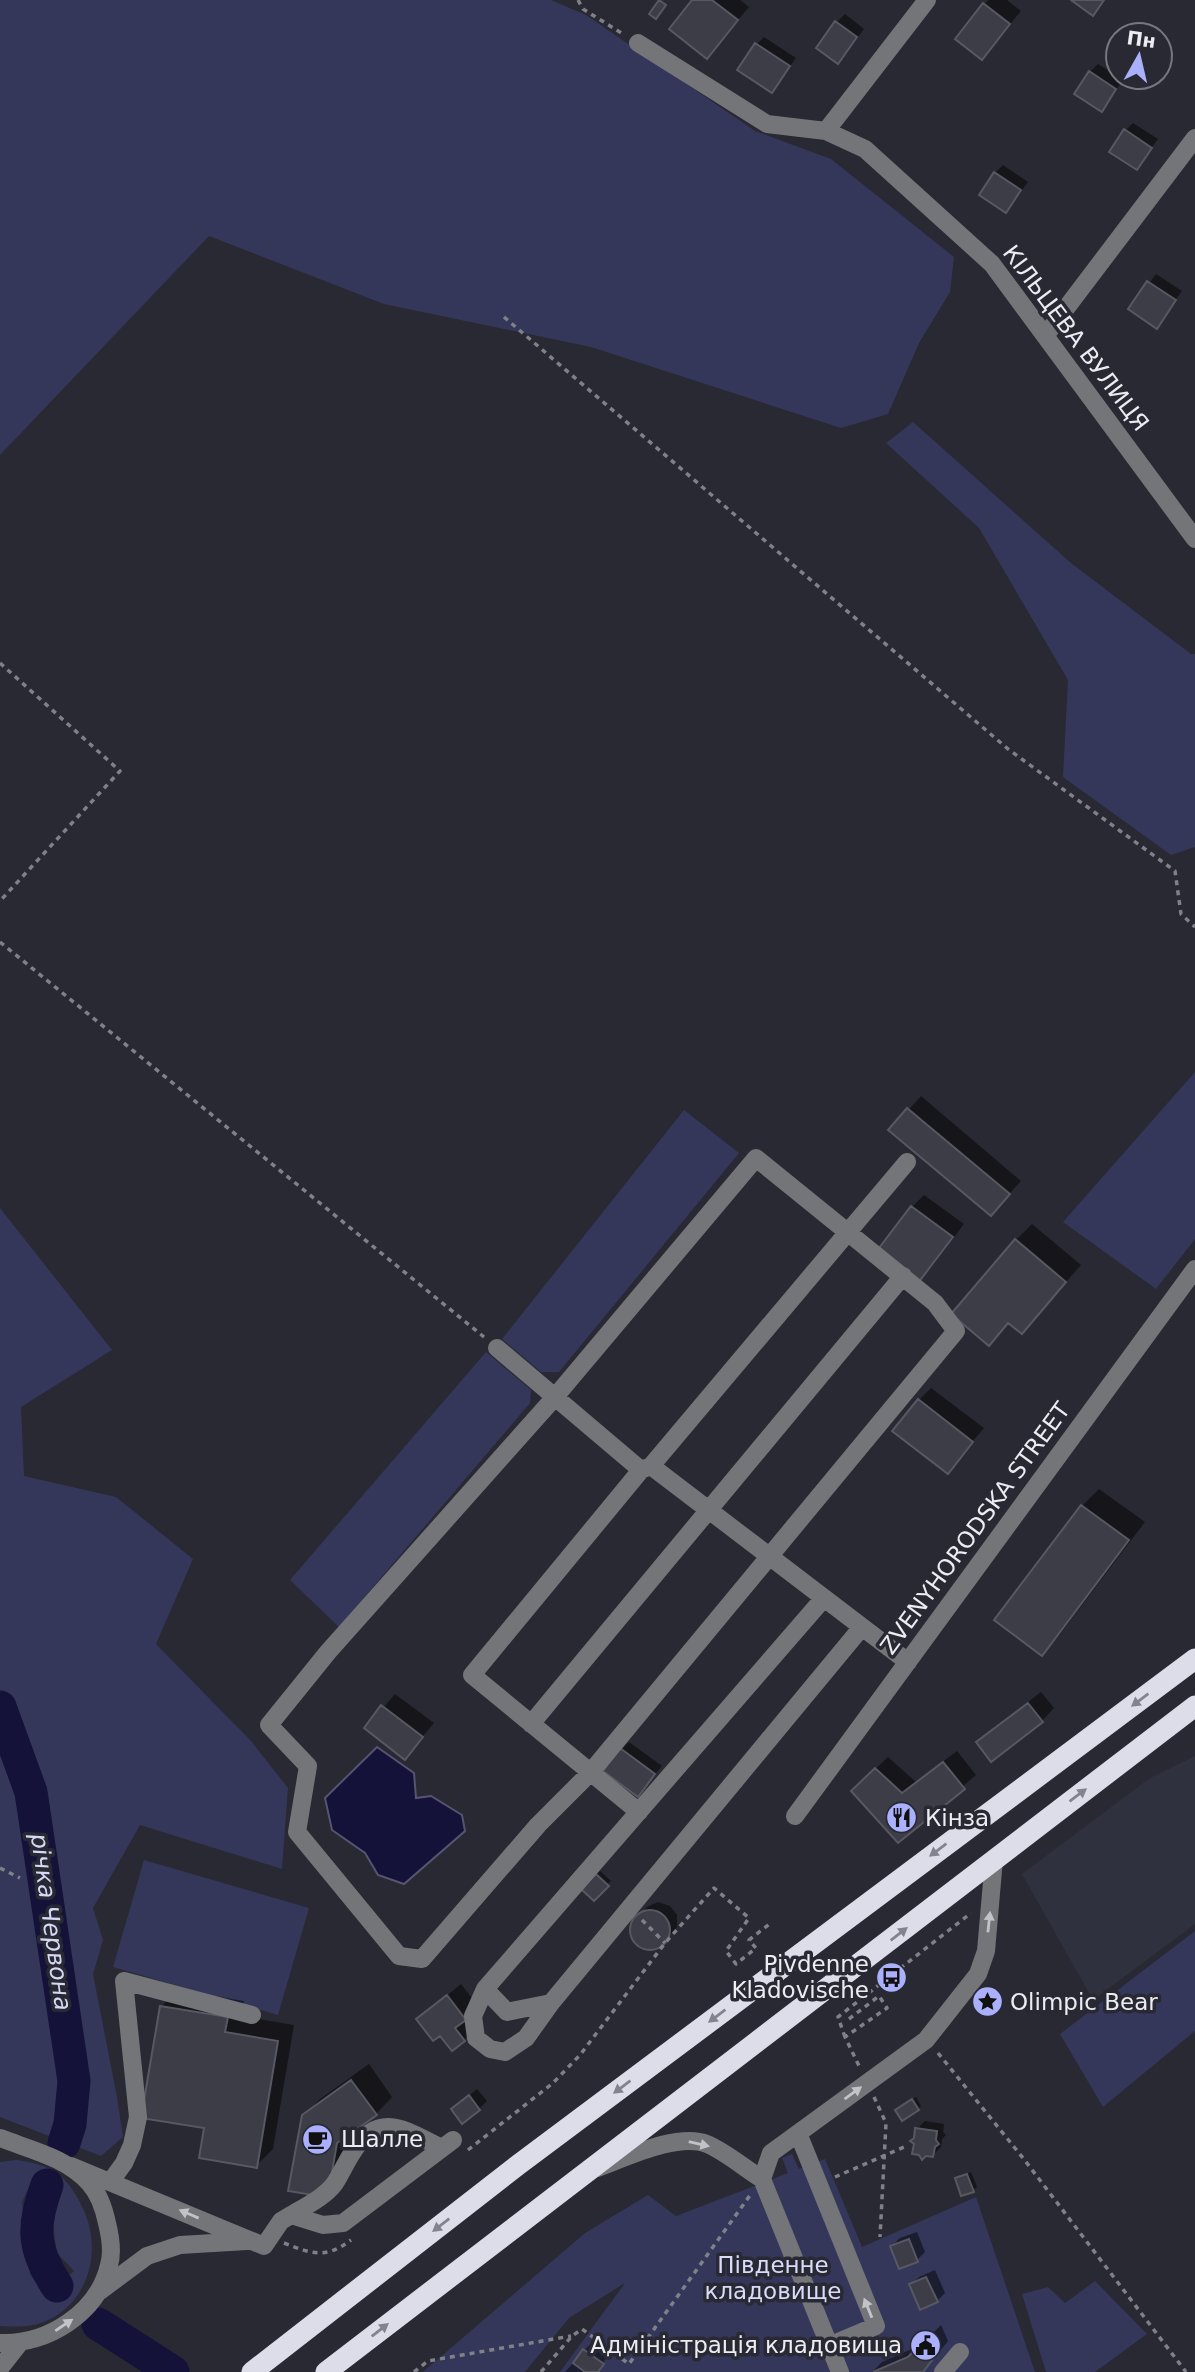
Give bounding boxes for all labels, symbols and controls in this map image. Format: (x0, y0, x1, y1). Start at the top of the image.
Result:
north arrow (1104, 21, 1174, 91)
text: Пн (1125, 26, 1157, 52)
street label: КІЛЬЦЕВА ВУЛИЦЯ (998, 240, 1154, 436)
street label: ZVENYHORODSKA STREET (875, 1396, 1076, 1659)
one-way arrow (1131, 1692, 1149, 1706)
one-way arrow (1069, 1787, 1087, 1802)
restaurant icon: Кінза (885, 1801, 919, 1835)
place label: Кінза (925, 1805, 989, 1831)
water label: річка Червона (25, 1831, 77, 2012)
one-way arrow (929, 1843, 947, 1857)
one-way arrow (984, 1911, 995, 1933)
one-way arrow (889, 1927, 907, 1942)
place label: Pivdenne Kladovische (731, 1951, 869, 2003)
bus stop icon: Pivdenne Kladovische (875, 1960, 909, 1994)
place icon: Olimpic Bear (970, 1985, 1004, 2019)
place label: Olimpic Bear (1010, 1989, 1158, 2015)
one-way arrow (708, 2008, 726, 2023)
one-way arrow (614, 2080, 632, 2095)
one-way arrow (844, 2086, 862, 2100)
cafe icon: Шалле (301, 2122, 335, 2156)
place label: Шалле (341, 2126, 423, 2152)
one-way arrow (689, 2139, 711, 2150)
one-way arrow (179, 2208, 200, 2219)
one-way arrow (432, 2217, 450, 2231)
park label: Південне кладовище (705, 2252, 841, 2304)
one-way arrow (863, 2298, 874, 2319)
one-way arrow (55, 2318, 73, 2332)
one-way arrow (370, 2323, 388, 2338)
public building icon: Адміністрація кладовища (908, 2328, 942, 2362)
place label: Адміністрація кладовища (590, 2332, 902, 2358)

